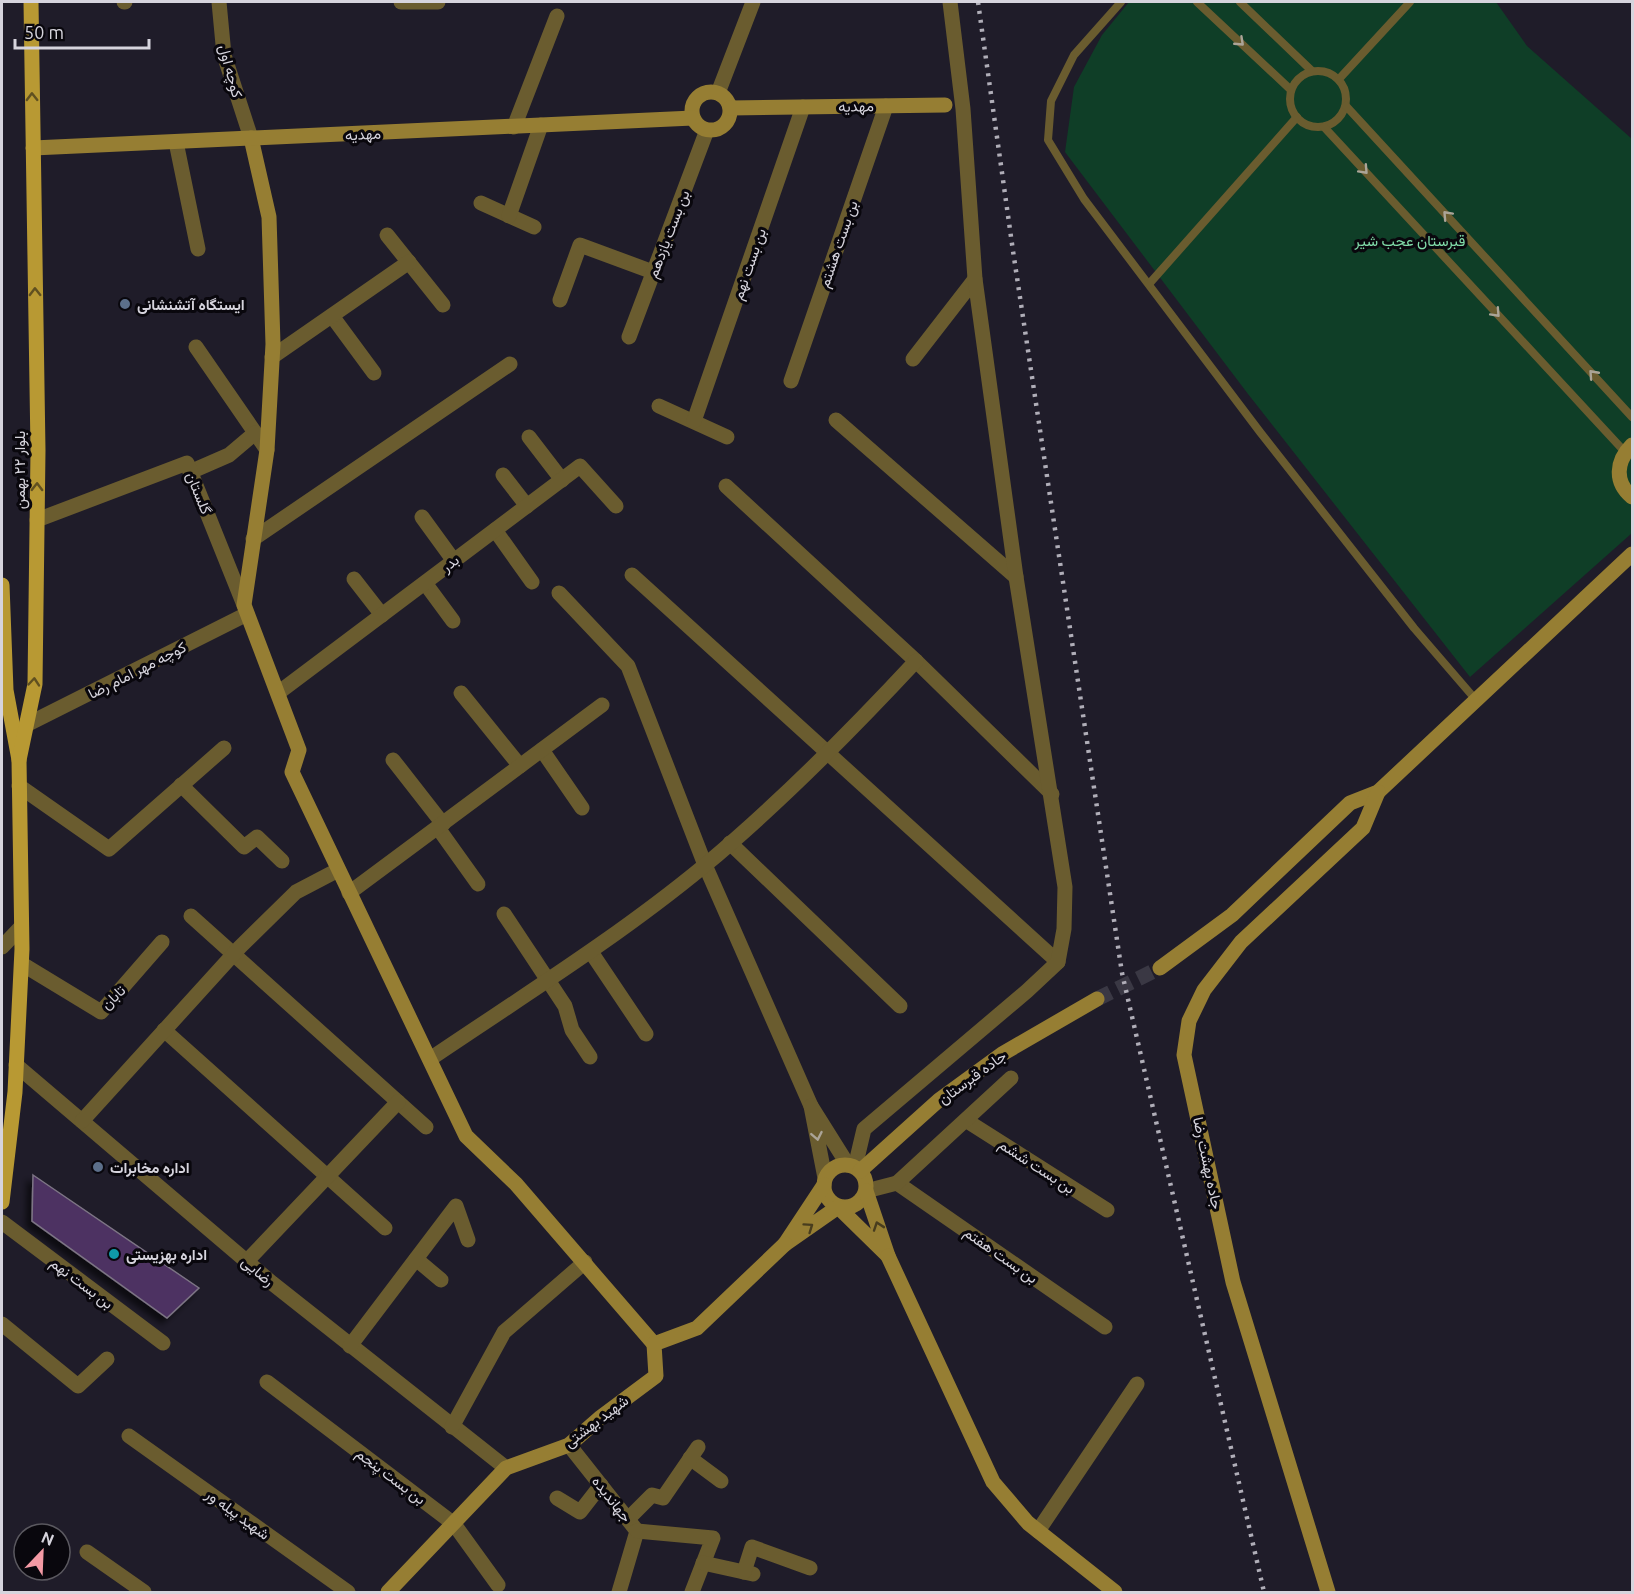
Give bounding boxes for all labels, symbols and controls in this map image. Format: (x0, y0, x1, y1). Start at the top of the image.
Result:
scale bar (15, 12, 148, 50)
text: 50 m (24, 22, 64, 42)
one-way arrow (1232, 34, 1243, 45)
street label: کوچه اول (214, 43, 246, 100)
one-way arrow (26, 93, 39, 102)
street label: مهدیه (838, 97, 874, 116)
street label: مهدیه (345, 125, 381, 144)
one-way arrow (1356, 162, 1367, 173)
street label: بن بست یازدهم (643, 188, 694, 281)
street label: بن بست هشتم (815, 198, 863, 290)
one-way arrow (1443, 212, 1454, 222)
street label: بن بست نهم (729, 226, 771, 303)
park label: قبرستان عجب شیر (1354, 232, 1466, 250)
one-way arrow (29, 288, 41, 297)
place label: ایستگاه آتشنشانی (137, 296, 245, 314)
marker: ایستگاه آتشنشانی (118, 297, 132, 311)
one-way arrow (1489, 306, 1500, 316)
one-way arrow (1589, 370, 1600, 381)
street label: بلوار ۲۲ بهمن (11, 431, 30, 509)
street label: گلستان (182, 469, 215, 517)
one-way arrow (31, 483, 43, 492)
street label: بدر (437, 551, 463, 576)
street label: کوچه مهر امام رضا (85, 638, 190, 704)
one-way arrow (27, 677, 40, 687)
street label: تابان (97, 981, 129, 1013)
street label: جاده قبرستان (935, 1047, 1010, 1108)
street label: جاده بهشت رضا (1189, 1115, 1226, 1211)
one-way arrow (810, 1131, 823, 1141)
street label: بن بست ششم (995, 1135, 1078, 1199)
place label: اداره مخابرات (110, 1159, 190, 1177)
marker: اداره مخابرات (91, 1160, 105, 1174)
one-way arrow (873, 1221, 885, 1232)
one-way arrow (803, 1223, 814, 1234)
street label: بن بست هفتم (960, 1223, 1041, 1288)
place label: اداره بهزیستی (126, 1246, 207, 1264)
marker: اداره بهزیستی (107, 1247, 121, 1261)
street label: رضایی (237, 1253, 278, 1291)
street label: بن بست نهم (46, 1254, 117, 1314)
street label: شهید بهشتی (561, 1391, 633, 1452)
street label: بن بست پنجم (352, 1444, 429, 1509)
street label: جهاندیده (588, 1473, 635, 1526)
street label: شهید پیله ور (201, 1485, 273, 1545)
north arrow (12, 1522, 72, 1582)
text: N (39, 1528, 57, 1549)

